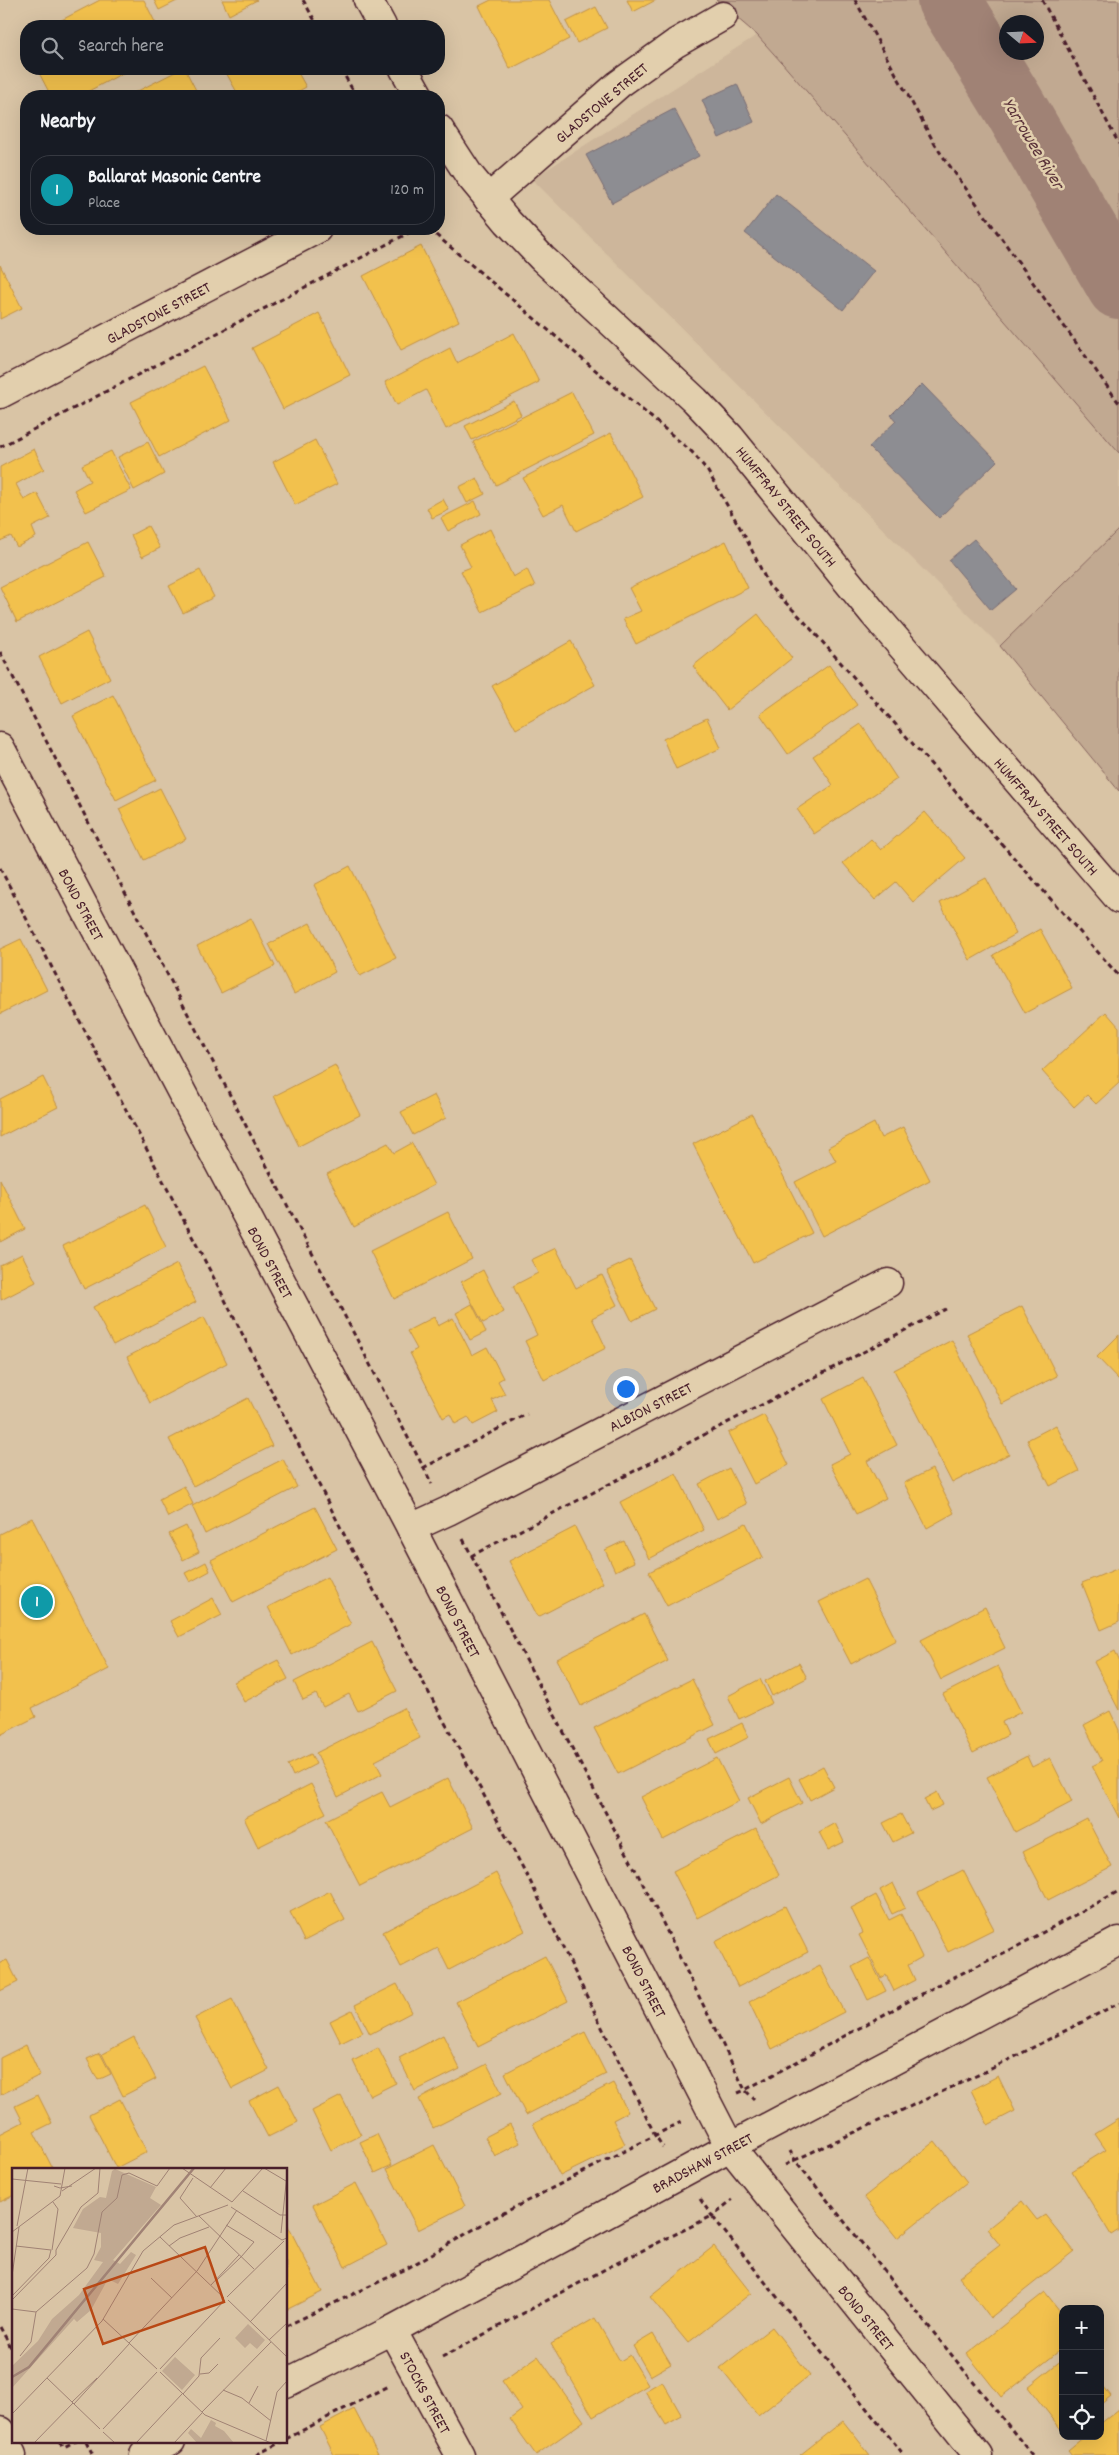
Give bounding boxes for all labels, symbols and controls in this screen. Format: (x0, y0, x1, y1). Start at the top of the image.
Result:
north arrow (999, 15, 1044, 60)
search box (20, 20, 445, 75)
icon: search (38, 34, 66, 62)
text: Search here (78, 34, 164, 61)
street label: GLADSTONE STREET (551, 58, 655, 150)
water label: Yarrowee River (995, 94, 1070, 196)
text: Nearby (40, 108, 95, 138)
text: Ballarat Masonic Centre (88, 165, 261, 192)
text: 1 (55, 179, 59, 202)
text: 120 m (390, 179, 424, 202)
text: Place (88, 192, 120, 215)
street label: GLADSTONE STREET (103, 277, 216, 351)
street label: HUMFFRAY STREET SOUTH (729, 442, 841, 573)
street label: HUMFFRAY STREET SOUTH (987, 753, 1103, 882)
street label: BOND STREET (51, 865, 109, 946)
street label: BOND STREET (240, 1223, 298, 1304)
your location (613, 1376, 639, 1402)
street label: ALBION STREET (605, 1377, 697, 1439)
street label: BOND STREET (429, 1582, 485, 1663)
pin: 1 (21, 1583, 53, 1621)
street label: BOND STREET (615, 1942, 671, 2023)
street label: BRADSHAW STREET (649, 2128, 758, 2201)
inset map (12, 2168, 288, 2442)
street label: BOND STREET (831, 2281, 899, 2357)
map controls (1059, 2305, 1104, 2440)
button: + (1059, 2305, 1104, 2350)
street label: STOCKS STREET (392, 2348, 456, 2439)
button: − (1059, 2350, 1104, 2395)
button: locate (1059, 2395, 1104, 2440)

